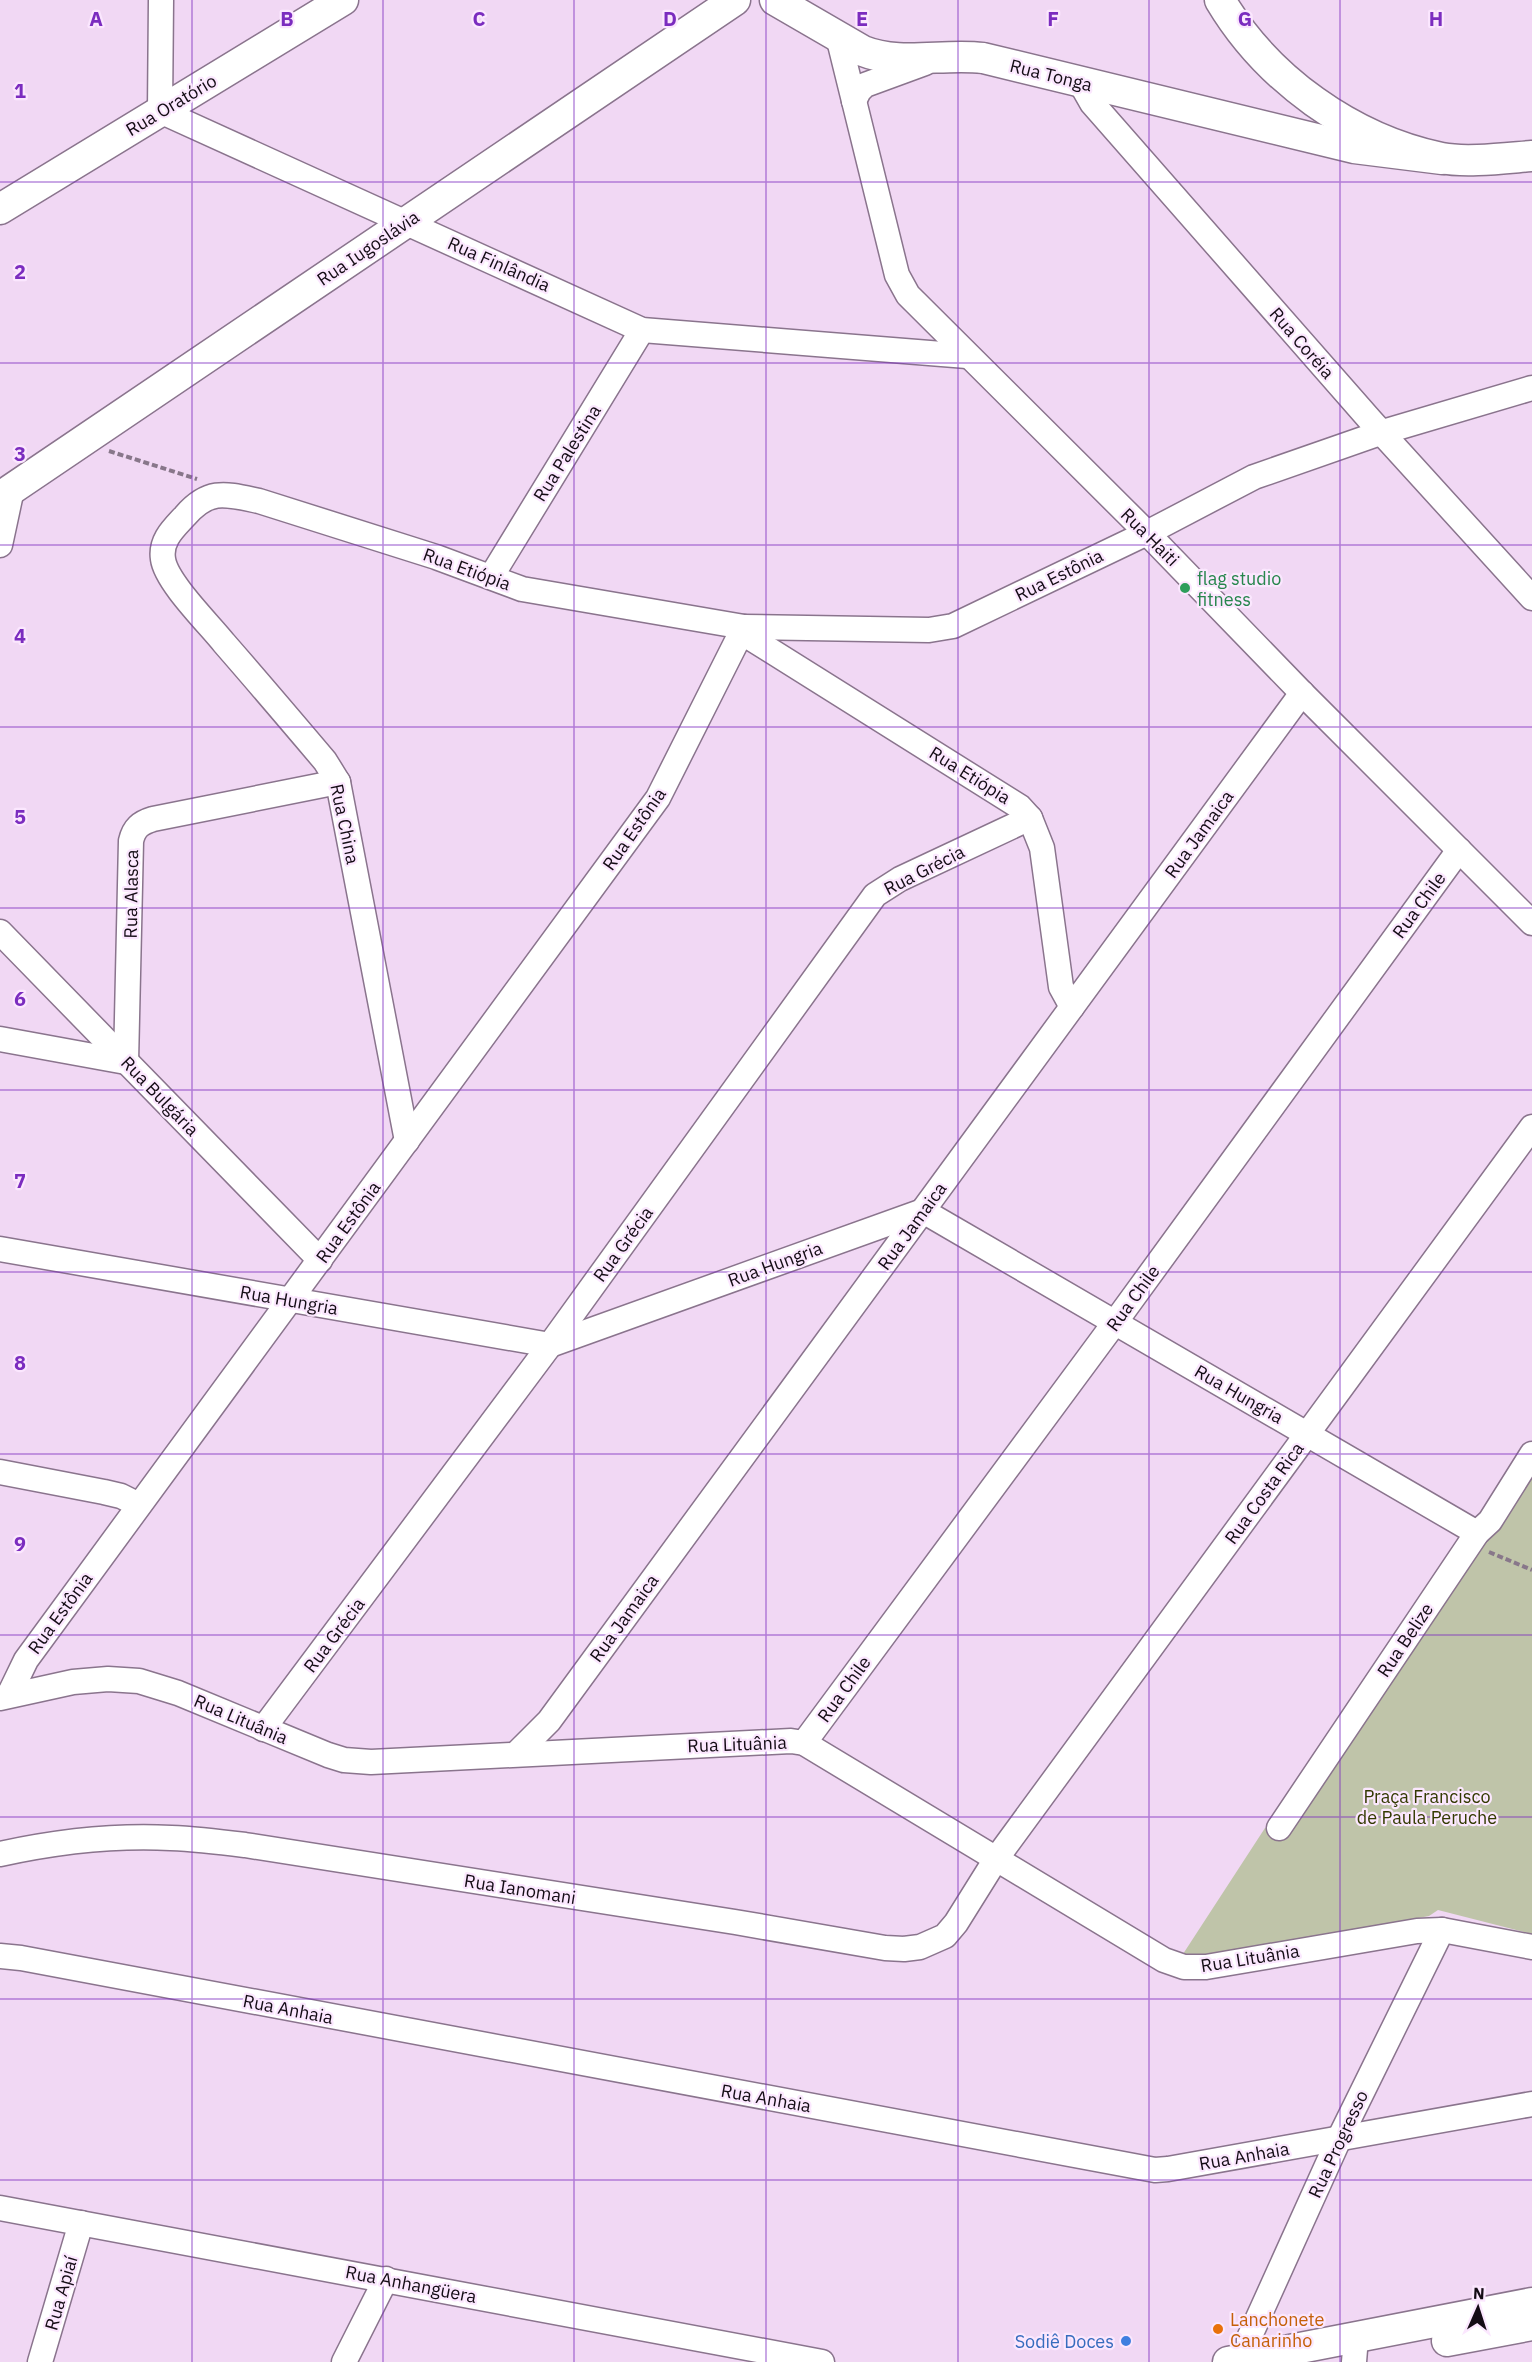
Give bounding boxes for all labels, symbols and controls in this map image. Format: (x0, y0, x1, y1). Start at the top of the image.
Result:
text: A (89, 5, 103, 32)
text: B (280, 5, 294, 32)
text: C (472, 5, 486, 32)
text: D (663, 5, 677, 32)
text: E (856, 5, 868, 32)
text: F (1047, 5, 1059, 32)
text: G (1238, 5, 1252, 32)
text: H (1429, 5, 1443, 32)
street label: Rua Tonga (1007, 54, 1095, 96)
street label: Rua Oratório (121, 69, 221, 141)
text: 1 (14, 77, 26, 104)
street label: Rua Iugoslávia (312, 205, 424, 291)
street label: Rua Finlândia (444, 231, 554, 297)
text: 2 (14, 258, 26, 285)
street label: Rua Coréia (1265, 302, 1340, 384)
street label: Rua Palestina (528, 400, 606, 506)
text: 3 (14, 440, 26, 467)
street label: Rua Haiti (1116, 503, 1184, 571)
street label: Rua Etiópia (420, 543, 514, 596)
street label: Rua Estônia (1011, 544, 1107, 606)
place label: flag studio fitness (1197, 567, 1281, 611)
marker: flag studio fitness (1178, 581, 1192, 595)
text: 4 (14, 622, 26, 649)
street label: Rua Etiópia (925, 741, 1015, 809)
street label: Rua China (325, 782, 365, 867)
street label: Rua Estônia (597, 783, 671, 875)
street label: Rua Jamaica (1159, 785, 1239, 882)
text: 5 (14, 803, 26, 830)
street label: Rua Grécia (880, 840, 969, 900)
street label: Rua Alasca (119, 849, 143, 939)
street label: Rua Chile (1387, 867, 1451, 943)
text: 6 (14, 985, 26, 1012)
street label: Rua Bulgária (116, 1051, 204, 1141)
text: 7 (14, 1167, 26, 1194)
street label: Rua Estônia (311, 1176, 386, 1267)
street label: Rua Jamaica (872, 1177, 952, 1274)
street label: Rua Grécia (588, 1201, 658, 1286)
street label: Rua Hungria (725, 1236, 826, 1292)
street label: Rua Chile (1101, 1260, 1165, 1336)
street label: Rua Hungria (238, 1280, 340, 1320)
text: 8 (14, 1349, 26, 1376)
street label: Rua Hungria (1190, 1359, 1288, 1429)
street label: Rua Costa Rica (1219, 1437, 1309, 1548)
text: 9 (14, 1530, 26, 1557)
street label: Rua Estônia (23, 1567, 98, 1658)
street label: Rua Jamaica (584, 1569, 664, 1666)
street label: Rua Grécia (298, 1593, 370, 1677)
street label: Rua Belize (1372, 1598, 1438, 1682)
street label: Rua Chile (812, 1651, 876, 1727)
street label: Rua Lituânia (191, 1689, 292, 1749)
street label: Rua Lituânia (687, 1731, 788, 1757)
park label: Praça Francisco de Paula Peruche (1357, 1785, 1497, 1829)
street label: Rua Ianomani (463, 1869, 577, 1909)
street label: Rua Lituânia (1199, 1939, 1301, 1977)
street label: Rua Anhaia (241, 1989, 335, 2029)
street label: Rua Anhaia (719, 2079, 813, 2117)
street label: Rua Progresso (1303, 2086, 1373, 2202)
street label: Rua Anhaia (1197, 2137, 1291, 2175)
street label: Rua Apiaí (39, 2253, 83, 2333)
street label: Rua Anhangüera (343, 2260, 479, 2308)
north arrow (1448, 2278, 1508, 2338)
text: N (1472, 2283, 1485, 2303)
place label: Lanchonete Canarinho (1230, 2308, 1325, 2352)
marker: Lanchonete Canarinho (1211, 2322, 1225, 2336)
place label: Sodiê Doces (1015, 2330, 1114, 2353)
marker: Sodiê Doces (1119, 2334, 1133, 2348)

